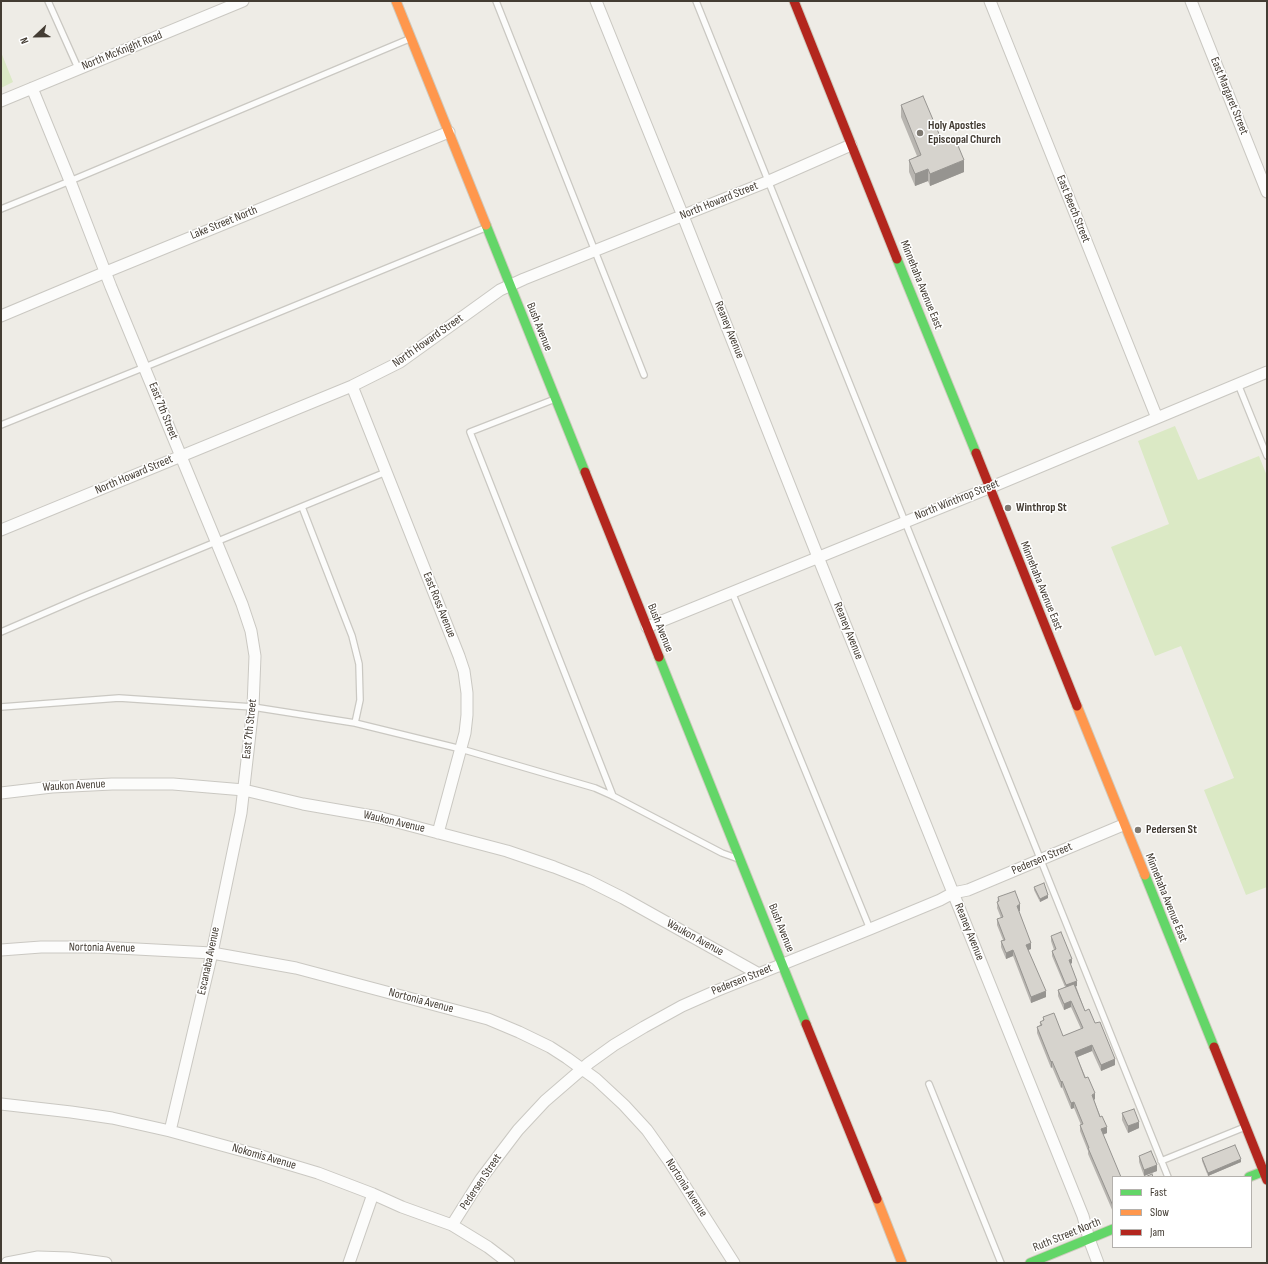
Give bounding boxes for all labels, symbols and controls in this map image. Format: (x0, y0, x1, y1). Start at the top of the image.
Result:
north arrow (16, 16, 56, 56)
street label: North McKnight Road (80, 28, 164, 74)
text: N (17, 36, 32, 46)
street label: East Margaret Street (1207, 55, 1251, 137)
place label: Holy Apostles Episcopal Church (928, 119, 1001, 147)
marker: Holy Apostles Episcopal Church (915, 128, 925, 138)
street label: East Beech Street (1053, 173, 1093, 245)
street label: North Howard Street (678, 179, 760, 223)
street label: Lake Street North (188, 203, 260, 243)
street label: Minnehaha Avenue East (897, 239, 945, 331)
street label: Reaney Avenue (711, 299, 747, 361)
street label: Bush Avenue (523, 301, 555, 353)
street label: North Howard Street (390, 311, 466, 371)
street label: East 7th Street (145, 380, 181, 442)
street label: North Howard Street (93, 452, 175, 498)
street label: North Winthrop Street (913, 476, 1001, 524)
place label: Winthrop St (1016, 501, 1067, 515)
marker: Winthrop St (1003, 503, 1013, 513)
street label: Minnehaha Avenue East (1017, 540, 1065, 632)
street label: East Ross Avenue (419, 570, 459, 640)
street label: Reaney Avenue (830, 600, 866, 662)
street label: Bush Avenue (644, 602, 676, 654)
street label: East 7th Street (240, 698, 260, 760)
street label: Waukon Avenue (42, 777, 106, 795)
street label: Waukon Avenue (362, 808, 426, 836)
place label: Pedersen St (1146, 823, 1197, 837)
marker: Pedersen St (1133, 825, 1143, 835)
street label: Pedersen Street (1010, 840, 1074, 878)
street label: Minnehaha Avenue East (1142, 852, 1190, 944)
street label: Reaney Avenue (951, 901, 987, 963)
street label: Bush Avenue (765, 902, 797, 954)
street label: Waukon Avenue (664, 916, 726, 960)
street label: Escanaba Avenue (195, 926, 223, 996)
street label: Nortonia Avenue (69, 940, 135, 956)
street label: Pedersen Street (709, 961, 775, 999)
street label: Nortonia Avenue (387, 985, 455, 1017)
street label: Nokomis Avenue (230, 1141, 298, 1173)
street label: Pedersen Street (457, 1151, 505, 1213)
street label: Nortonia Avenue (662, 1156, 710, 1220)
legend (1112, 1176, 1252, 1248)
text: Fast (1150, 1185, 1167, 1200)
text: Slow (1150, 1205, 1169, 1220)
street label: Ruth Street North (1031, 1215, 1103, 1255)
text: Jam (1150, 1225, 1165, 1240)

